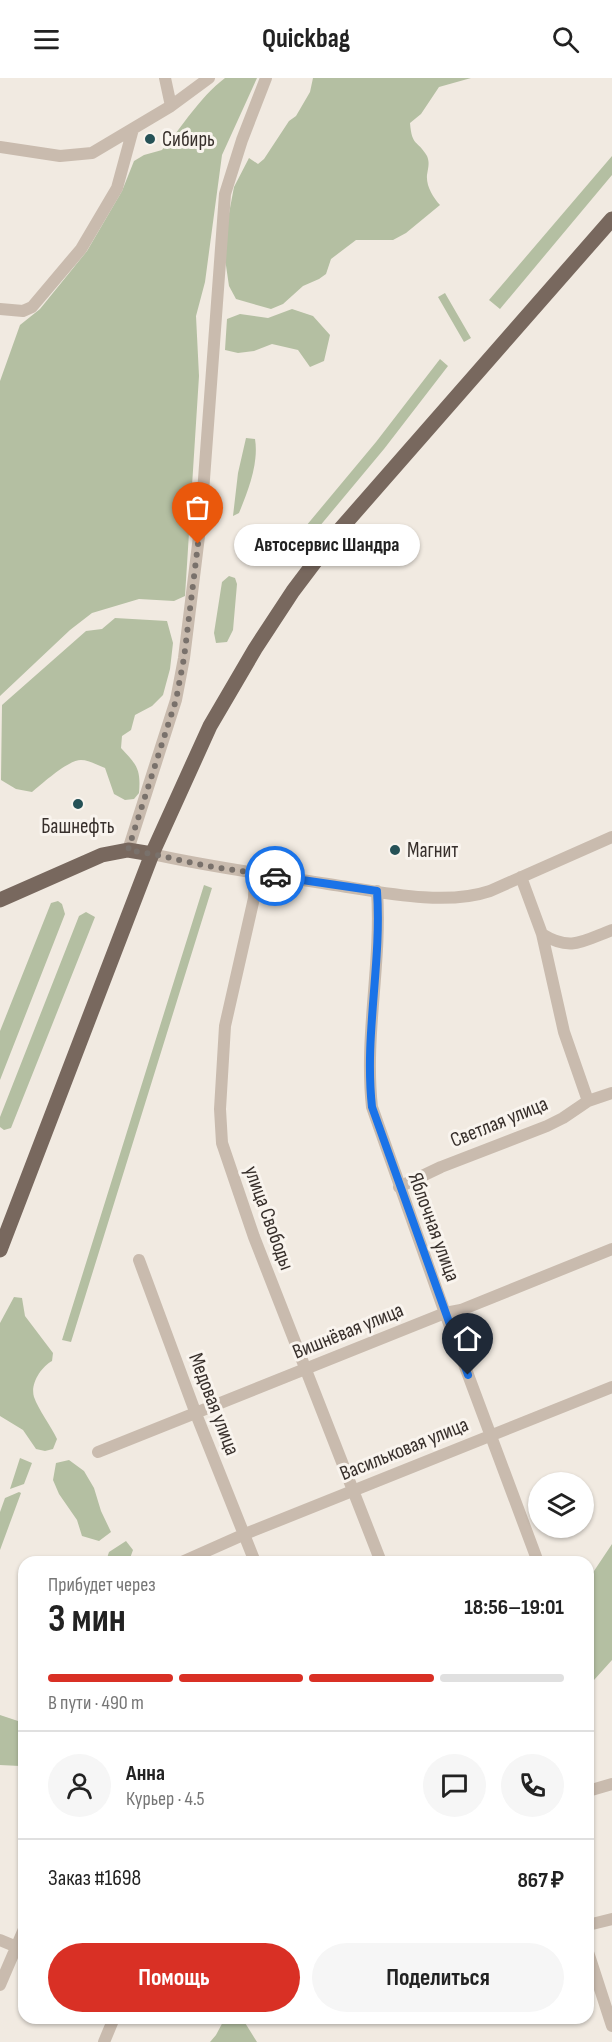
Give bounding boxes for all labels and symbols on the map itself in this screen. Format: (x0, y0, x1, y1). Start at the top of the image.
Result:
place label: Сибирь (162, 127, 215, 152)
marker: Сибирь (143, 132, 157, 146)
pin (172, 482, 223, 544)
callout: Автосервис Шандра (234, 523, 420, 565)
marker: Башнефть (71, 797, 85, 811)
place label: Башнефть (41, 814, 115, 839)
place label: Магнит (407, 838, 458, 863)
marker: Магнит (388, 843, 402, 857)
courier (245, 846, 305, 906)
street label: Светлая улица (447, 1091, 551, 1153)
street label: улица Свободы (239, 1162, 299, 1274)
street label: Яблочная улица (403, 1169, 465, 1285)
street label: Вишнёвая улица (289, 1297, 407, 1365)
pin (442, 1313, 493, 1375)
street label: Медовая улица (183, 1349, 245, 1459)
street label: Васильковая улица (336, 1412, 472, 1486)

